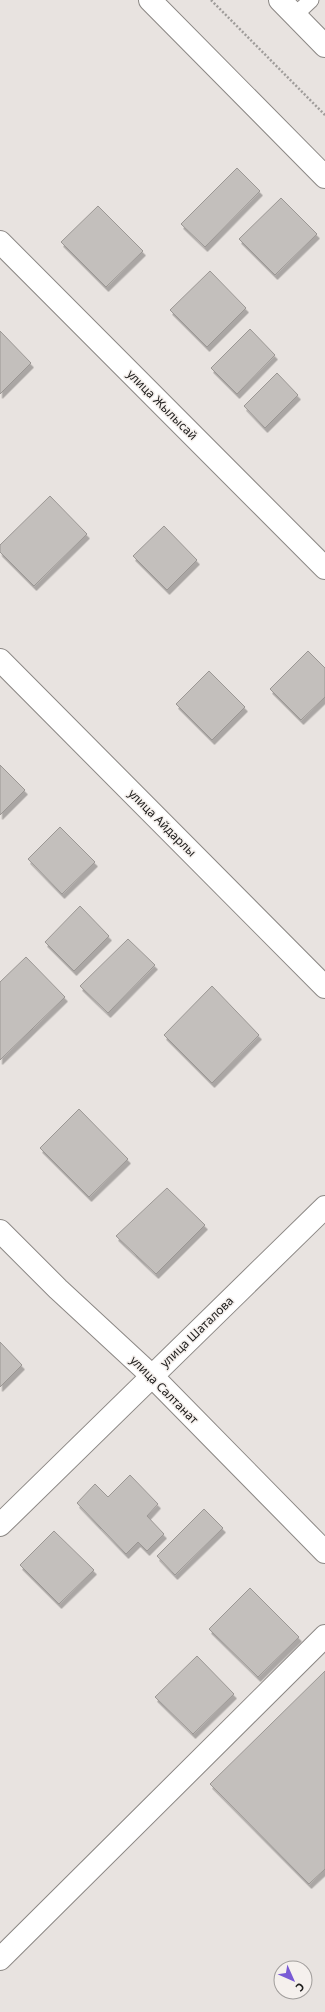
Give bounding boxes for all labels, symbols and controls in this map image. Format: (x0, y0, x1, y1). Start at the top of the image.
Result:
street label: улица Жылысай (123, 366, 201, 444)
street label: улица Айдарлы (125, 785, 200, 860)
street label: улица Шаталова (156, 1292, 237, 1371)
street label: улица Салтанат (126, 1352, 203, 1428)
north arrow (273, 1960, 313, 2000)
text: С (293, 1980, 308, 1995)

